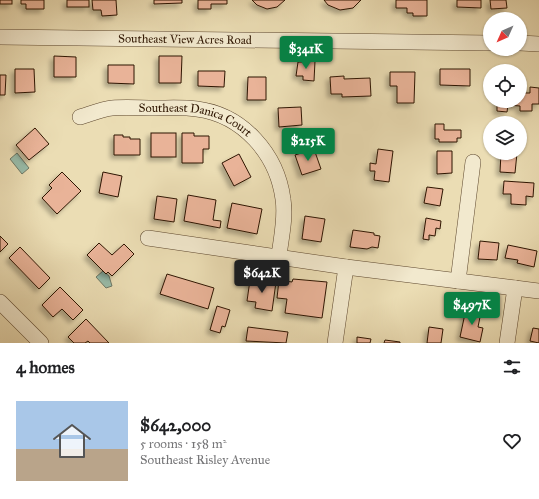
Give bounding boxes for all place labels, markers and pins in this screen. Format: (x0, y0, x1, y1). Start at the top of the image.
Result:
pin: $341K (278, 36, 334, 70)
pin: $215K (280, 128, 336, 162)
pin: $642K (234, 260, 290, 294)
pin: $497K (444, 292, 500, 326)

